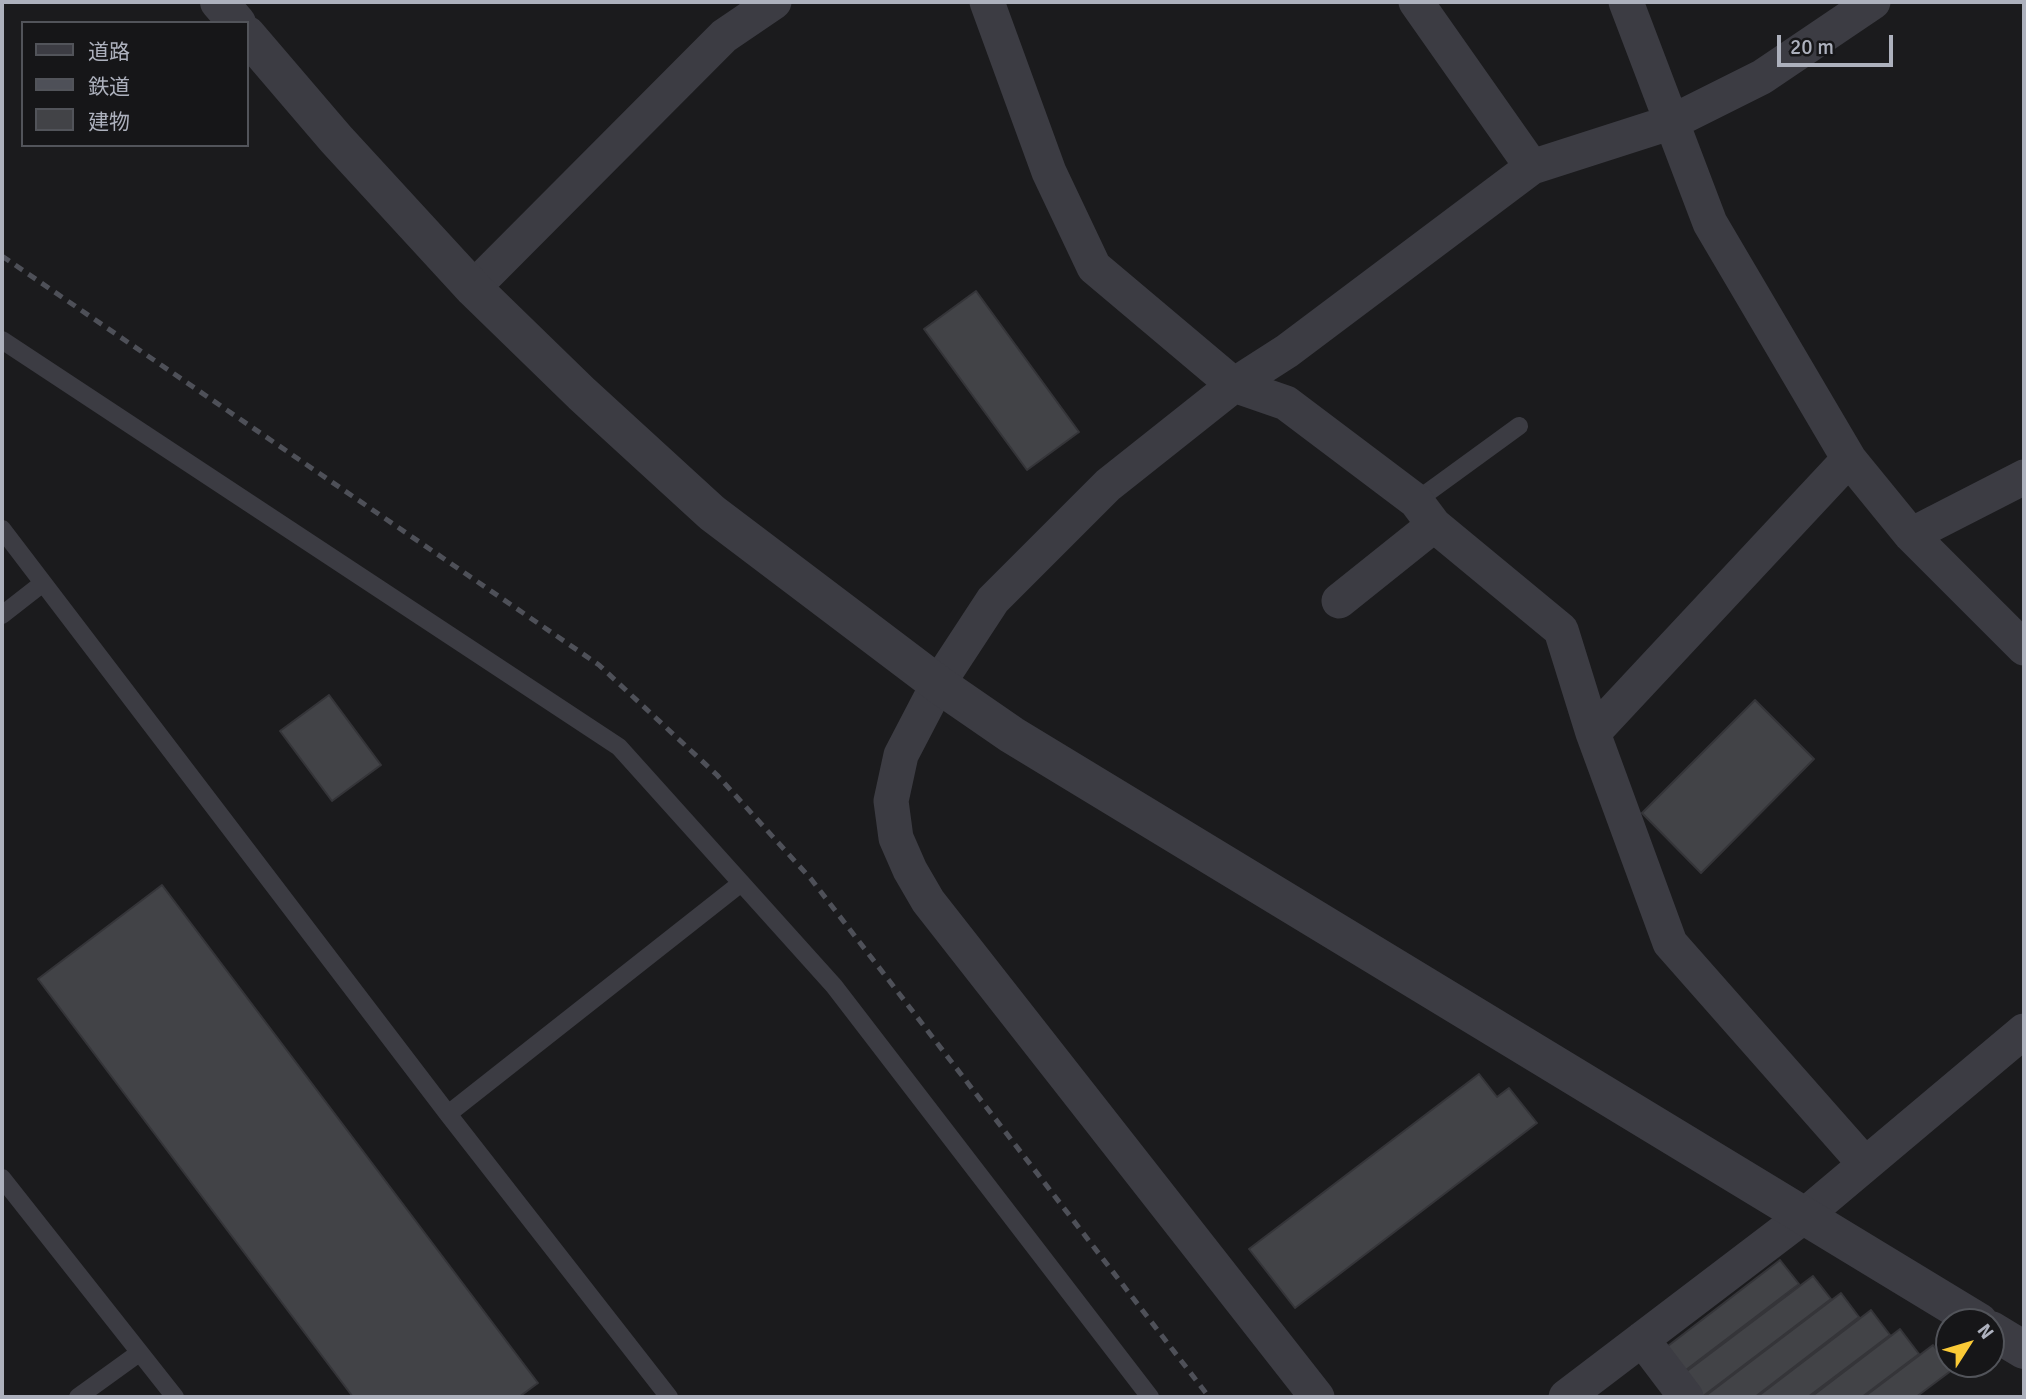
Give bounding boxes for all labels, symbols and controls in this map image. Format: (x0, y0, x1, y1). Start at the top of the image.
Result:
legend (21, 21, 248, 147)
scale bar (1781, 21, 1896, 65)
text: 20 m (1790, 34, 1834, 60)
text: 道路 (88, 39, 130, 65)
text: 鉄道 (88, 74, 130, 100)
text: 建物 (88, 109, 130, 135)
north arrow (1935, 1308, 2005, 1378)
text: N (1972, 1319, 1999, 1344)

